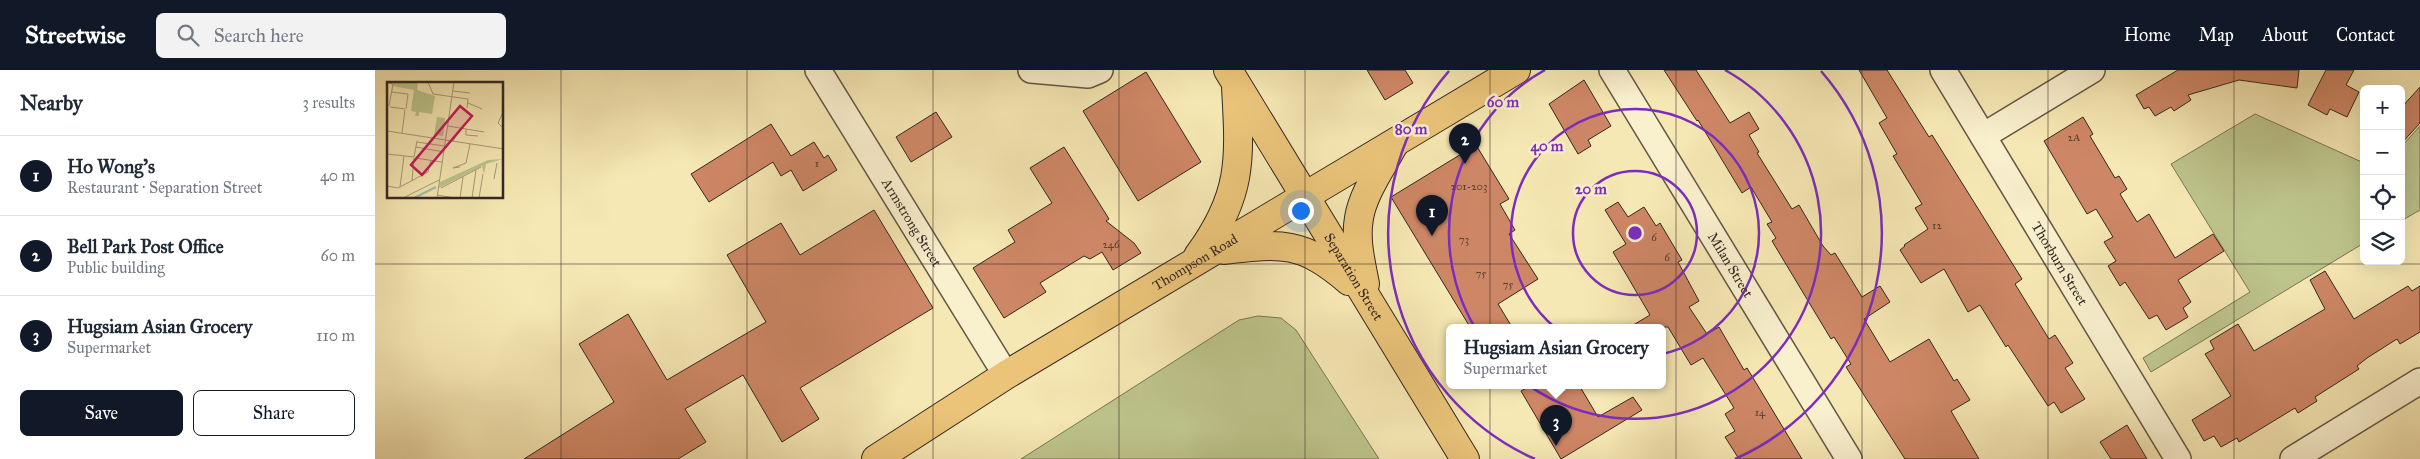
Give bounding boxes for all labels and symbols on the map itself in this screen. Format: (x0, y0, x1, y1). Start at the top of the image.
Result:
inset map (387, 82, 504, 199)
text: 60 m (1487, 93, 1520, 111)
text: 80 m (1395, 120, 1428, 138)
pin: 2 (1449, 123, 1481, 164)
house number: 2A (2068, 131, 2081, 144)
text: 40 m (1531, 137, 1564, 156)
house number: 1 (815, 157, 819, 170)
street label: Armstrong Street (878, 174, 946, 270)
house number: 201-203 (1451, 180, 1487, 193)
text: 20 m (1575, 180, 1607, 198)
pin: 1 (1416, 195, 1448, 236)
your location (1288, 198, 1314, 224)
house number: 12 (1932, 219, 1942, 232)
street label: Thorburn Street (2028, 219, 2092, 308)
centre of rings (1626, 224, 1644, 242)
street label: Milan Street (1704, 229, 1757, 301)
street label: Thompson Road (1149, 230, 1241, 294)
street label: Separation Street (1321, 230, 1387, 324)
house number: 6 (1651, 231, 1657, 244)
house number: 73 (1459, 233, 1469, 246)
house number: 246 (1102, 238, 1120, 251)
house number: 6 (1664, 251, 1670, 264)
house number: 75 (1476, 267, 1486, 280)
house number: 75 (1503, 278, 1513, 291)
pin: 3 (1540, 405, 1572, 446)
house number: 14 (1755, 406, 1766, 419)

